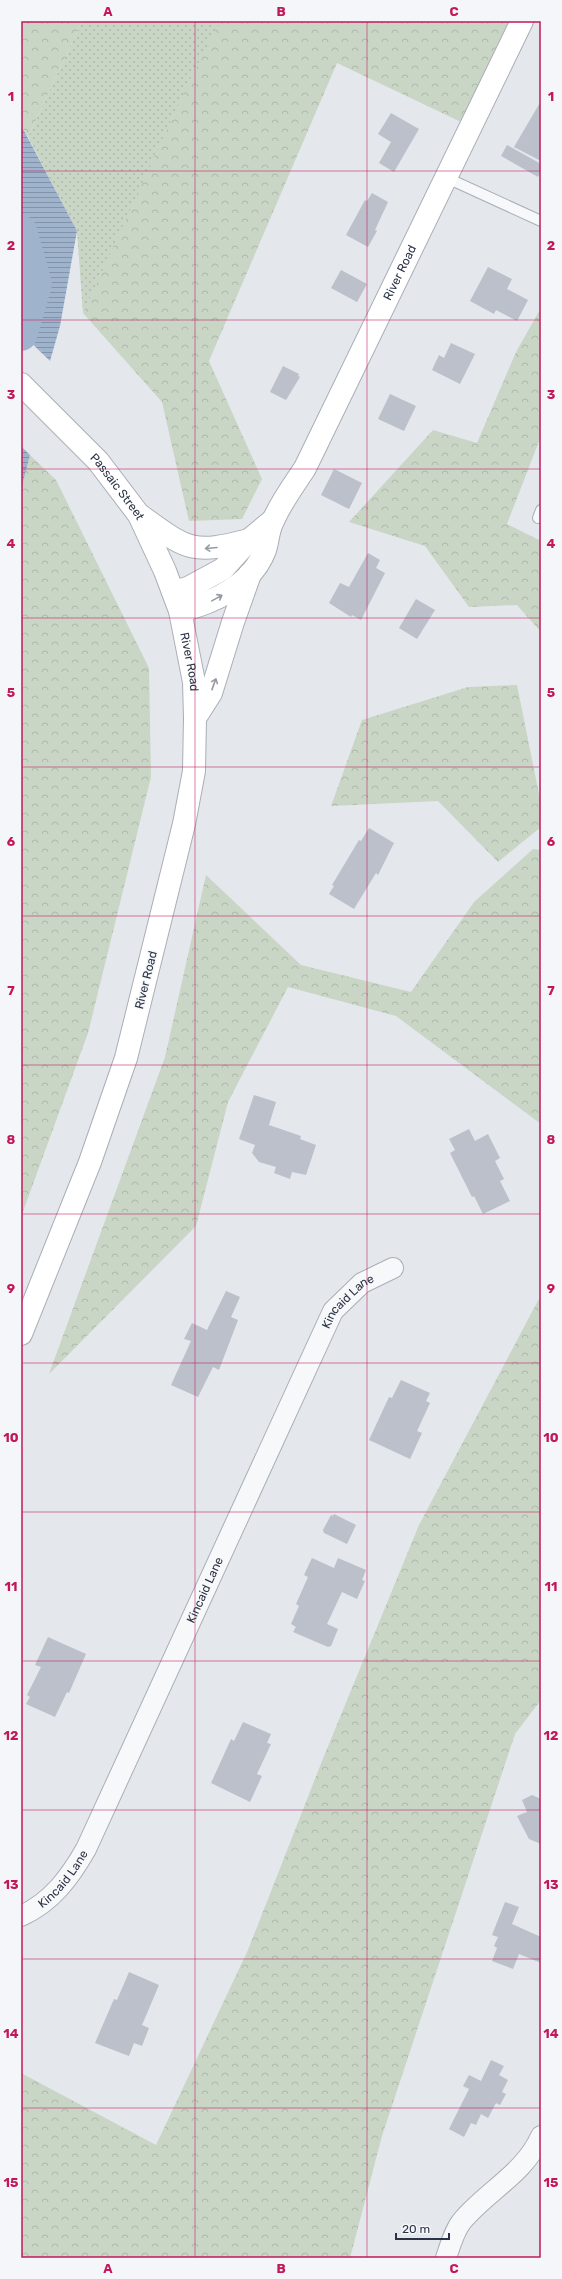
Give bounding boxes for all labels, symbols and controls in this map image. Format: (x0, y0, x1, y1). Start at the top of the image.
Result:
text: A (103, 4, 113, 19)
text: B (276, 4, 286, 19)
text: C (449, 4, 459, 19)
text: 1 (8, 89, 14, 104)
text: 1 (548, 89, 554, 104)
text: 2 (7, 238, 15, 253)
text: 2 (547, 238, 555, 253)
street label: River Road (380, 243, 419, 303)
text: 3 (7, 387, 16, 402)
text: 3 (547, 387, 556, 402)
street label: Passaic Street (87, 450, 147, 522)
text: 4 (7, 536, 16, 551)
text: 4 (547, 536, 556, 551)
one-way arrow (205, 544, 218, 552)
one-way arrow (211, 594, 223, 602)
street label: River Road (177, 631, 201, 691)
one-way arrow (211, 678, 218, 691)
text: 5 (7, 685, 15, 700)
text: 5 (547, 685, 555, 700)
text: 6 (7, 834, 16, 849)
text: 6 (547, 834, 556, 849)
street label: River Road (132, 949, 160, 1011)
text: 7 (7, 983, 15, 998)
text: 7 (547, 983, 555, 998)
text: 8 (7, 1132, 16, 1147)
text: 8 (547, 1132, 556, 1147)
street label: Kincaid Lane (319, 1271, 376, 1331)
text: 9 (7, 1281, 15, 1296)
text: 9 (547, 1281, 555, 1296)
text: 10 (3, 1430, 19, 1445)
text: 10 (543, 1430, 559, 1445)
street label: Kincaid Lane (184, 1555, 226, 1625)
text: 11 (5, 1579, 17, 1594)
text: 11 (545, 1579, 557, 1594)
text: 12 (4, 1728, 18, 1743)
text: 12 (544, 1728, 558, 1743)
street label: Kincaid Lane (35, 1847, 91, 1911)
text: 13 (3, 1877, 19, 1892)
text: 13 (543, 1877, 559, 1892)
text: 14 (3, 2026, 19, 2041)
text: 14 (543, 2026, 559, 2041)
text: 15 (4, 2175, 18, 2190)
text: 15 (544, 2175, 558, 2190)
scale bar (396, 2215, 449, 2241)
text: 20 m (402, 2222, 430, 2236)
text: A (103, 2261, 113, 2276)
text: B (276, 2261, 286, 2276)
text: C (449, 2261, 459, 2276)

